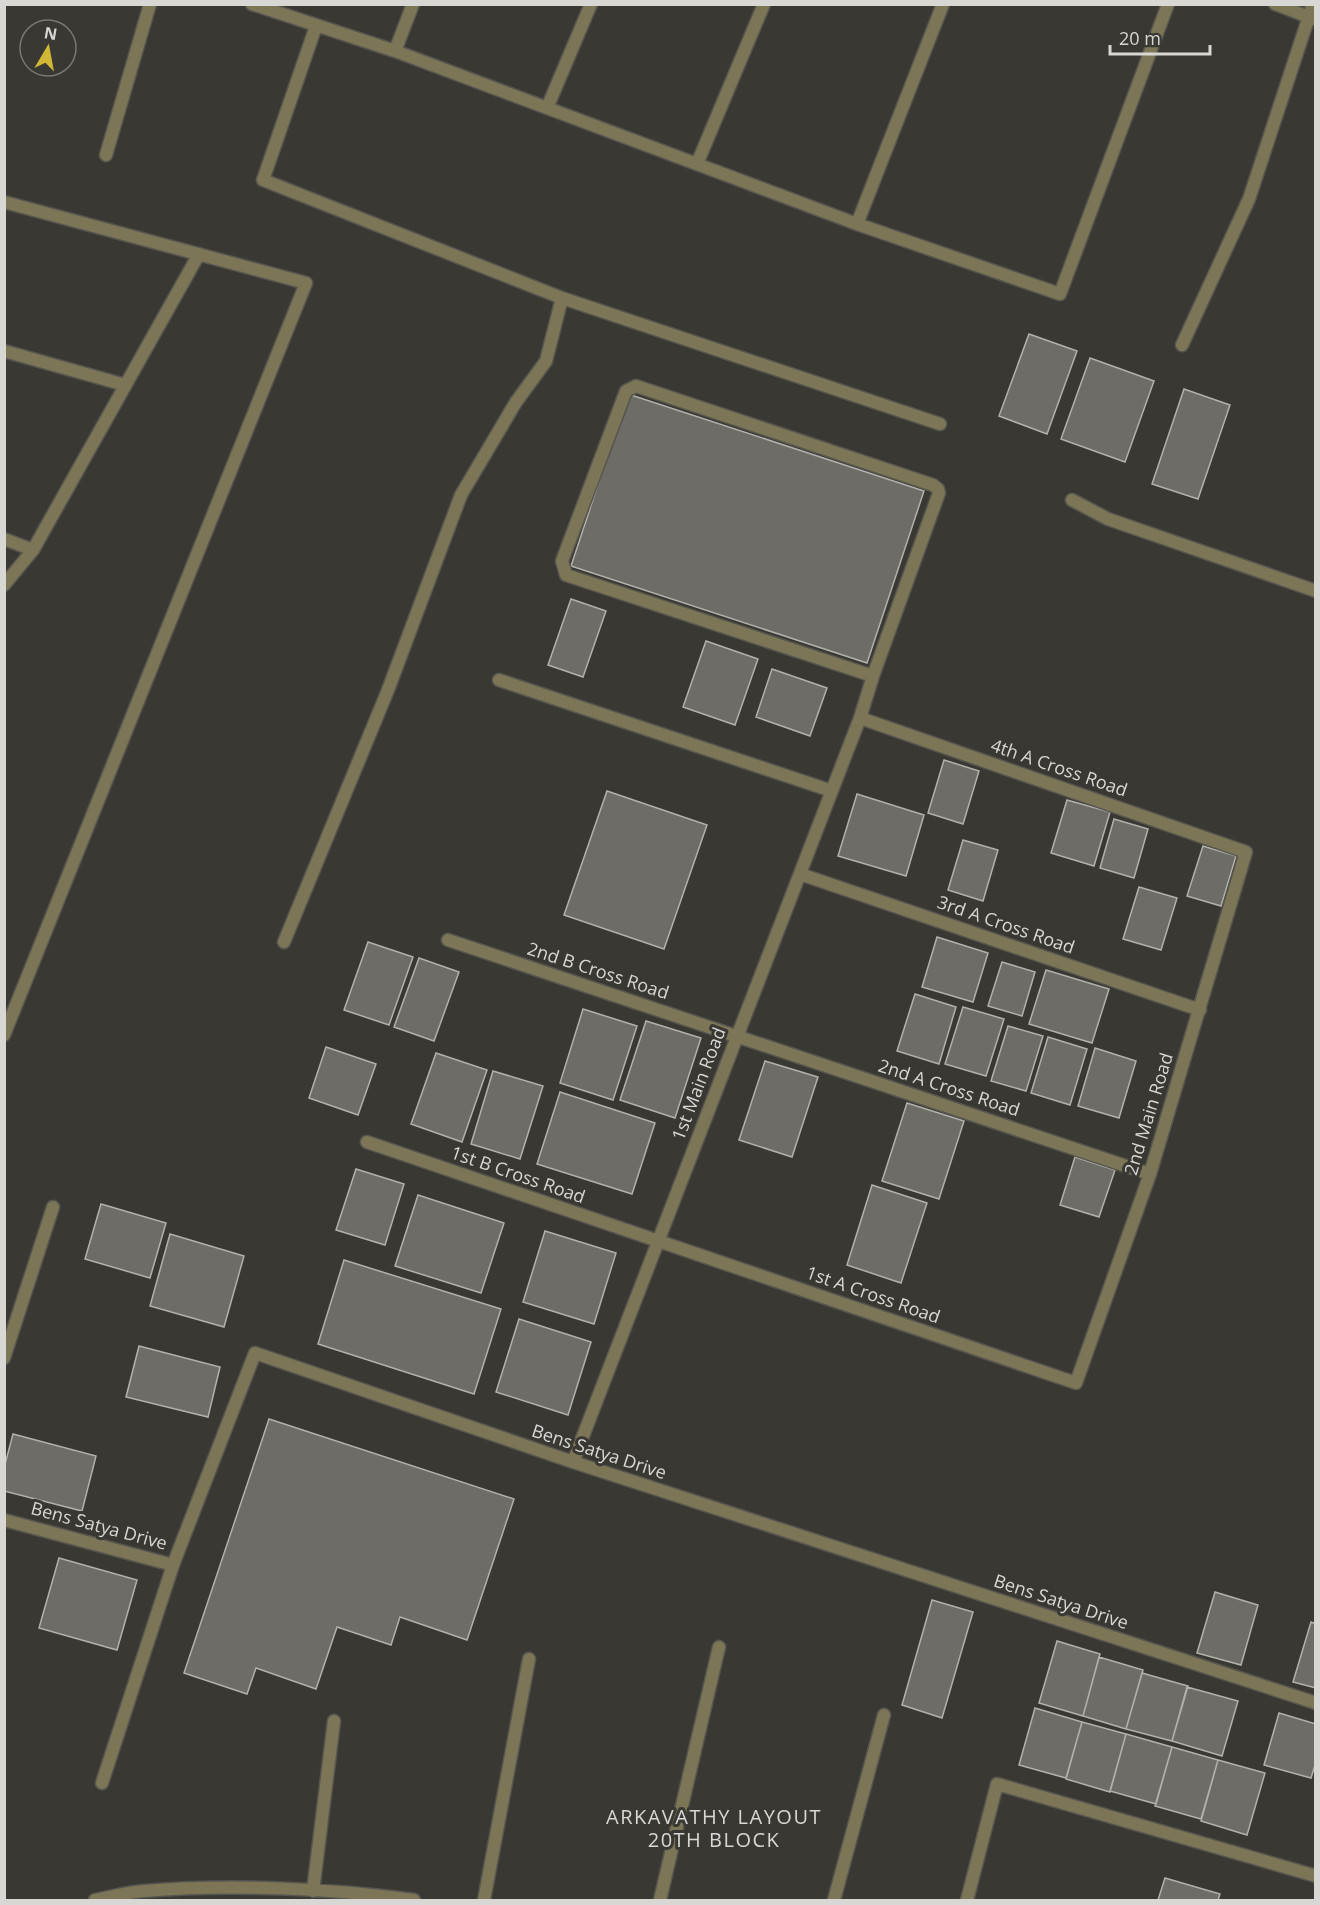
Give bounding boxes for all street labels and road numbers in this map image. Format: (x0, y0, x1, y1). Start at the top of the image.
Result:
street label: 4th A Cross Road (988, 732, 1131, 802)
street label: 3rd A Cross Road (934, 889, 1078, 959)
street label: 2nd B Cross Road (524, 936, 672, 1004)
street label: 1st Main Road (665, 1024, 731, 1144)
street label: 2nd Main Road (1118, 1050, 1178, 1178)
street label: 2nd A Cross Road (876, 1053, 1023, 1121)
street label: 1st B Cross Road (448, 1140, 589, 1208)
street label: 1st A Cross Road (803, 1260, 944, 1328)
street label: Bens Satya Drive (529, 1418, 670, 1484)
street label: Bens Satya Drive (29, 1495, 170, 1555)
street label: Bens Satya Drive (991, 1568, 1132, 1634)

